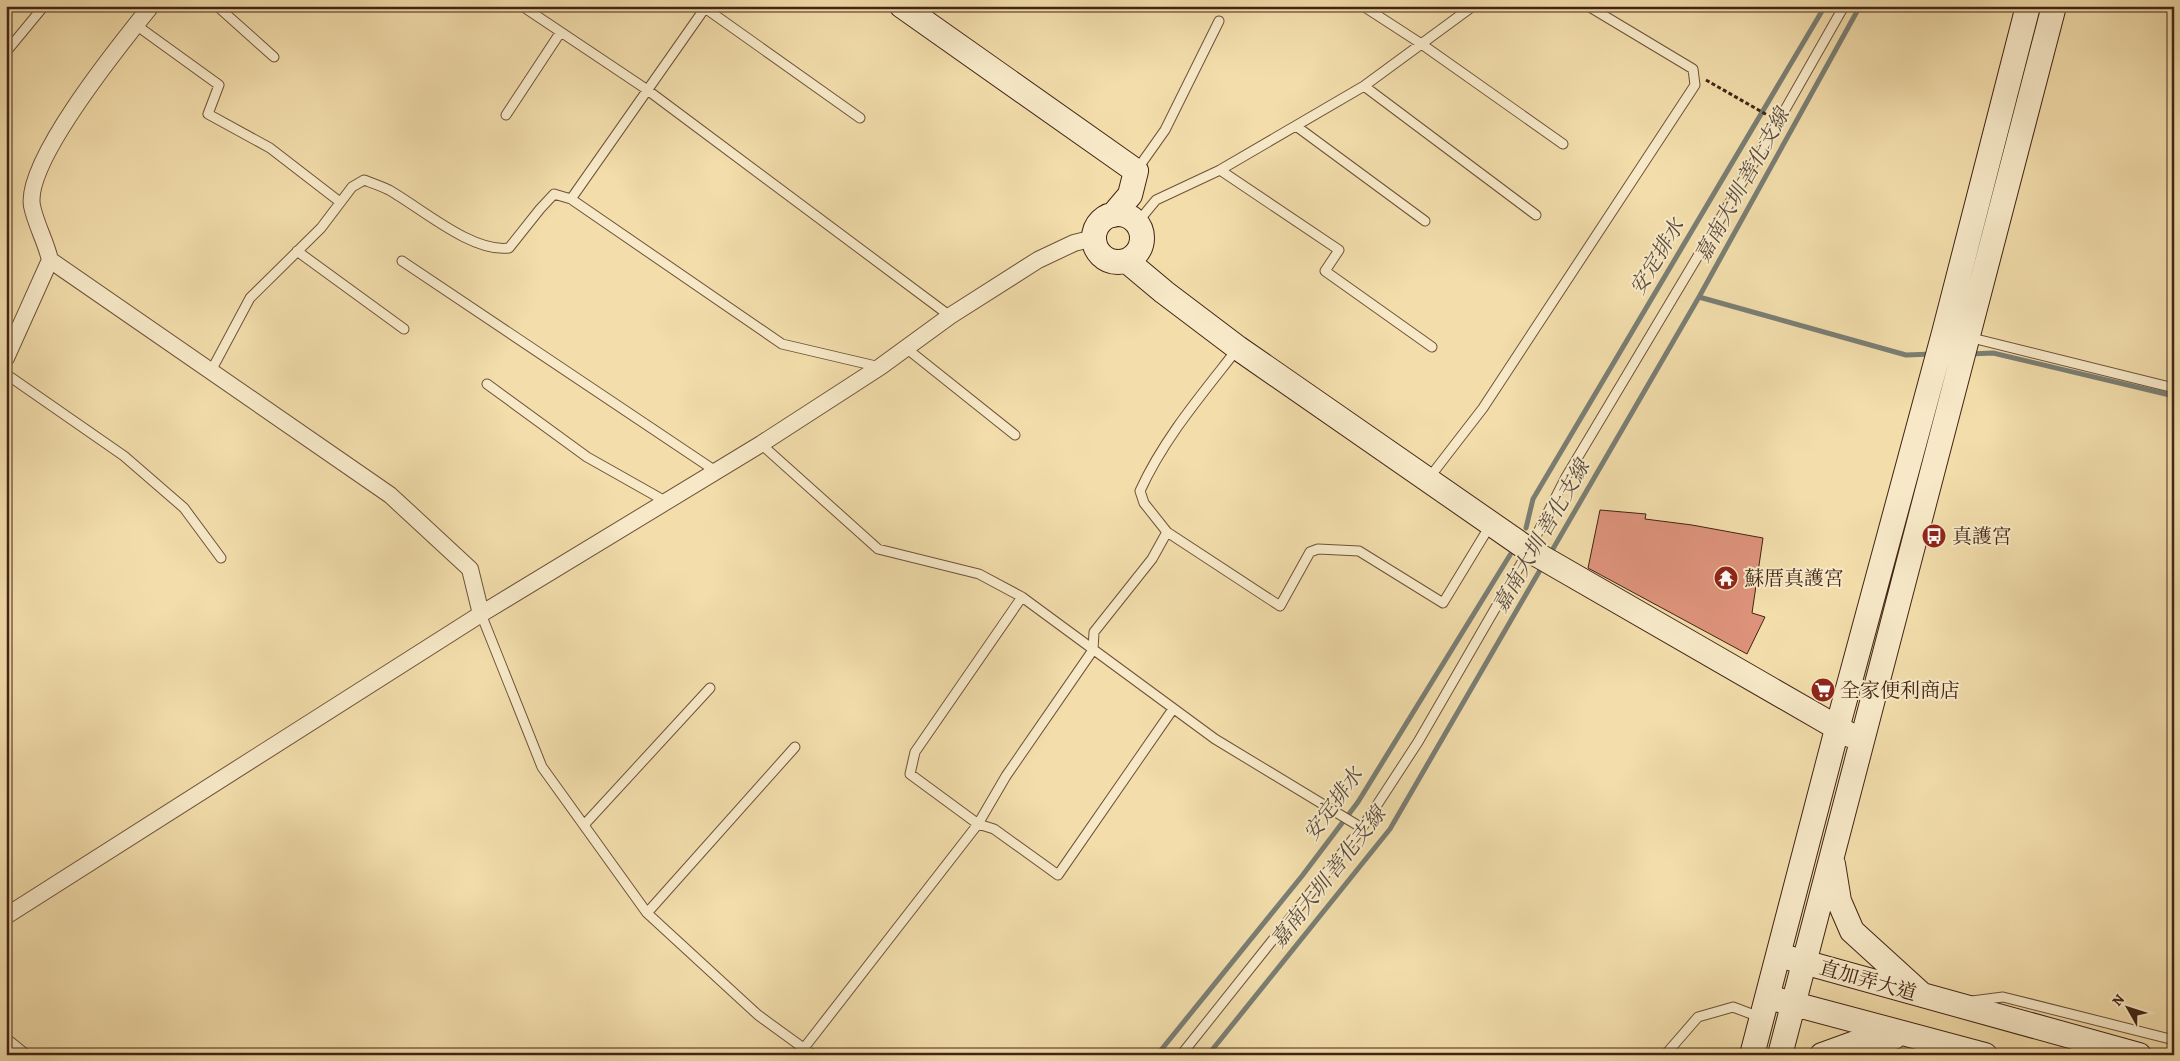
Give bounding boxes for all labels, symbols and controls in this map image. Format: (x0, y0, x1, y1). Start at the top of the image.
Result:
water label: 嘉南大圳 善化支線 (1688, 101, 1797, 267)
water label: 安定排水 (1623, 212, 1692, 300)
water label: 嘉南大圳 善化支線 (1486, 453, 1597, 617)
bus stop icon: 真護宮 (1921, 523, 1947, 549)
place label: 真護宮 (1952, 523, 2012, 550)
temple icon: 蘇厝真護宮 (1713, 565, 1739, 591)
place label: 蘇厝真護宮 (1744, 565, 1844, 592)
supermarket icon: 全家便利商店 (1810, 677, 1836, 703)
place label: 全家便利商店 (1840, 677, 1960, 704)
water label: 安定排水 (1297, 760, 1370, 846)
water label: 嘉南大圳 善化支線 (1264, 799, 1393, 953)
street label: 直加弄大道 (1816, 954, 1920, 1007)
north arrow (2102, 984, 2152, 1034)
text: N (2108, 990, 2129, 1010)

